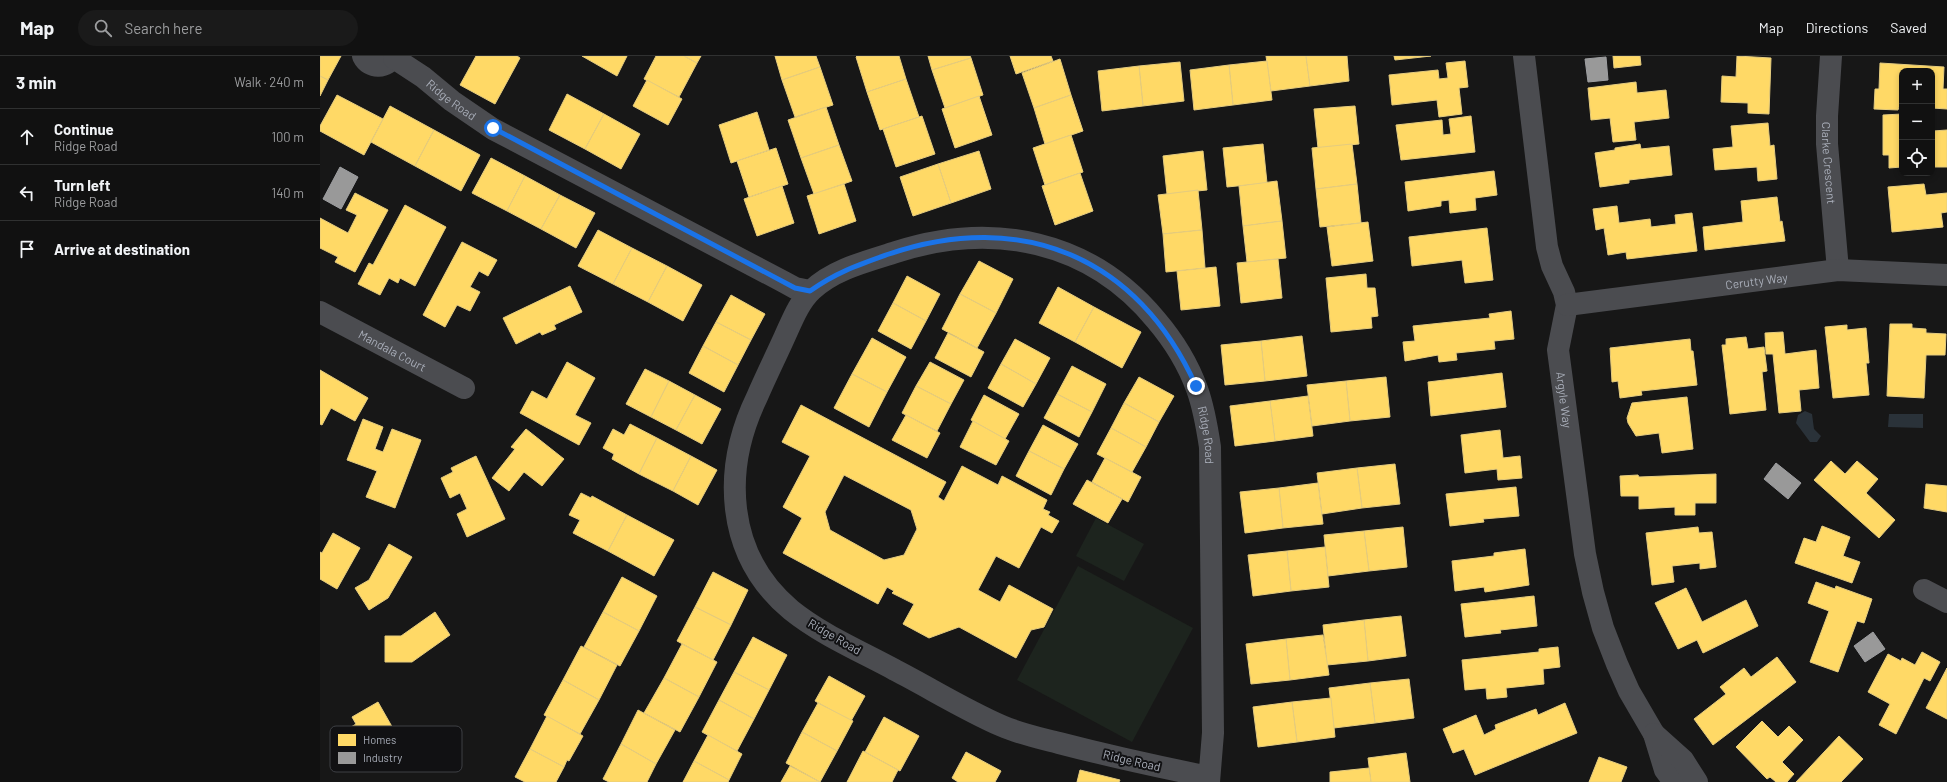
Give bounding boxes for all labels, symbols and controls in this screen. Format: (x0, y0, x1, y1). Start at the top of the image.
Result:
search box (78, 10, 358, 46)
text: Map (20, 16, 54, 39)
icon: search (92, 17, 114, 39)
text: Search here (124, 19, 202, 37)
text: Map (1759, 19, 1784, 36)
text: Directions (1806, 19, 1868, 36)
text: Saved (1890, 19, 1927, 36)
map controls (1899, 68, 1935, 176)
button: + (1899, 68, 1935, 104)
text: 3 min (16, 72, 56, 92)
text: Walk · 240 m (234, 74, 304, 90)
street label: Ridge Road (424, 76, 479, 123)
button: − (1899, 104, 1935, 140)
route start (484, 119, 502, 137)
text: Continue (54, 120, 114, 138)
street label: Clarke Crescent (1820, 122, 1839, 204)
icon: ahead (16, 126, 38, 148)
text: 100 m (271, 129, 304, 145)
text: Ridge Road (54, 138, 118, 154)
button: locate (1899, 140, 1935, 176)
text: Turn left (54, 176, 110, 194)
icon: left (16, 182, 38, 204)
text: 140 m (272, 185, 304, 201)
text: Ridge Road (54, 194, 118, 210)
icon: arrive (16, 238, 38, 260)
text: Arrive at destination (54, 240, 190, 258)
street label: Cerutty Way (1724, 270, 1789, 291)
street label: Mandala Court (356, 327, 429, 374)
street label: Argyle Way (1554, 371, 1575, 429)
route end (1187, 377, 1205, 395)
street label: Ridge Road (1196, 404, 1217, 464)
street label: Ridge Road (806, 615, 864, 657)
legend (330, 726, 462, 772)
text: Homes (363, 733, 396, 746)
street label: Ridge Road (1102, 747, 1162, 773)
text: Industry (363, 751, 402, 764)

